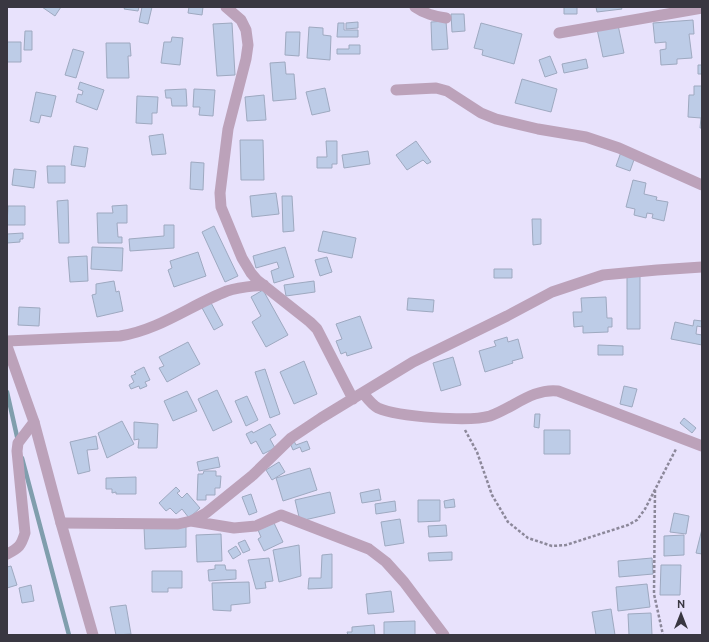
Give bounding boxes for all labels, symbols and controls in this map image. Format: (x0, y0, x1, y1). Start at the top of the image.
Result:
north arrow (661, 594, 701, 634)
text: N (677, 598, 685, 610)

